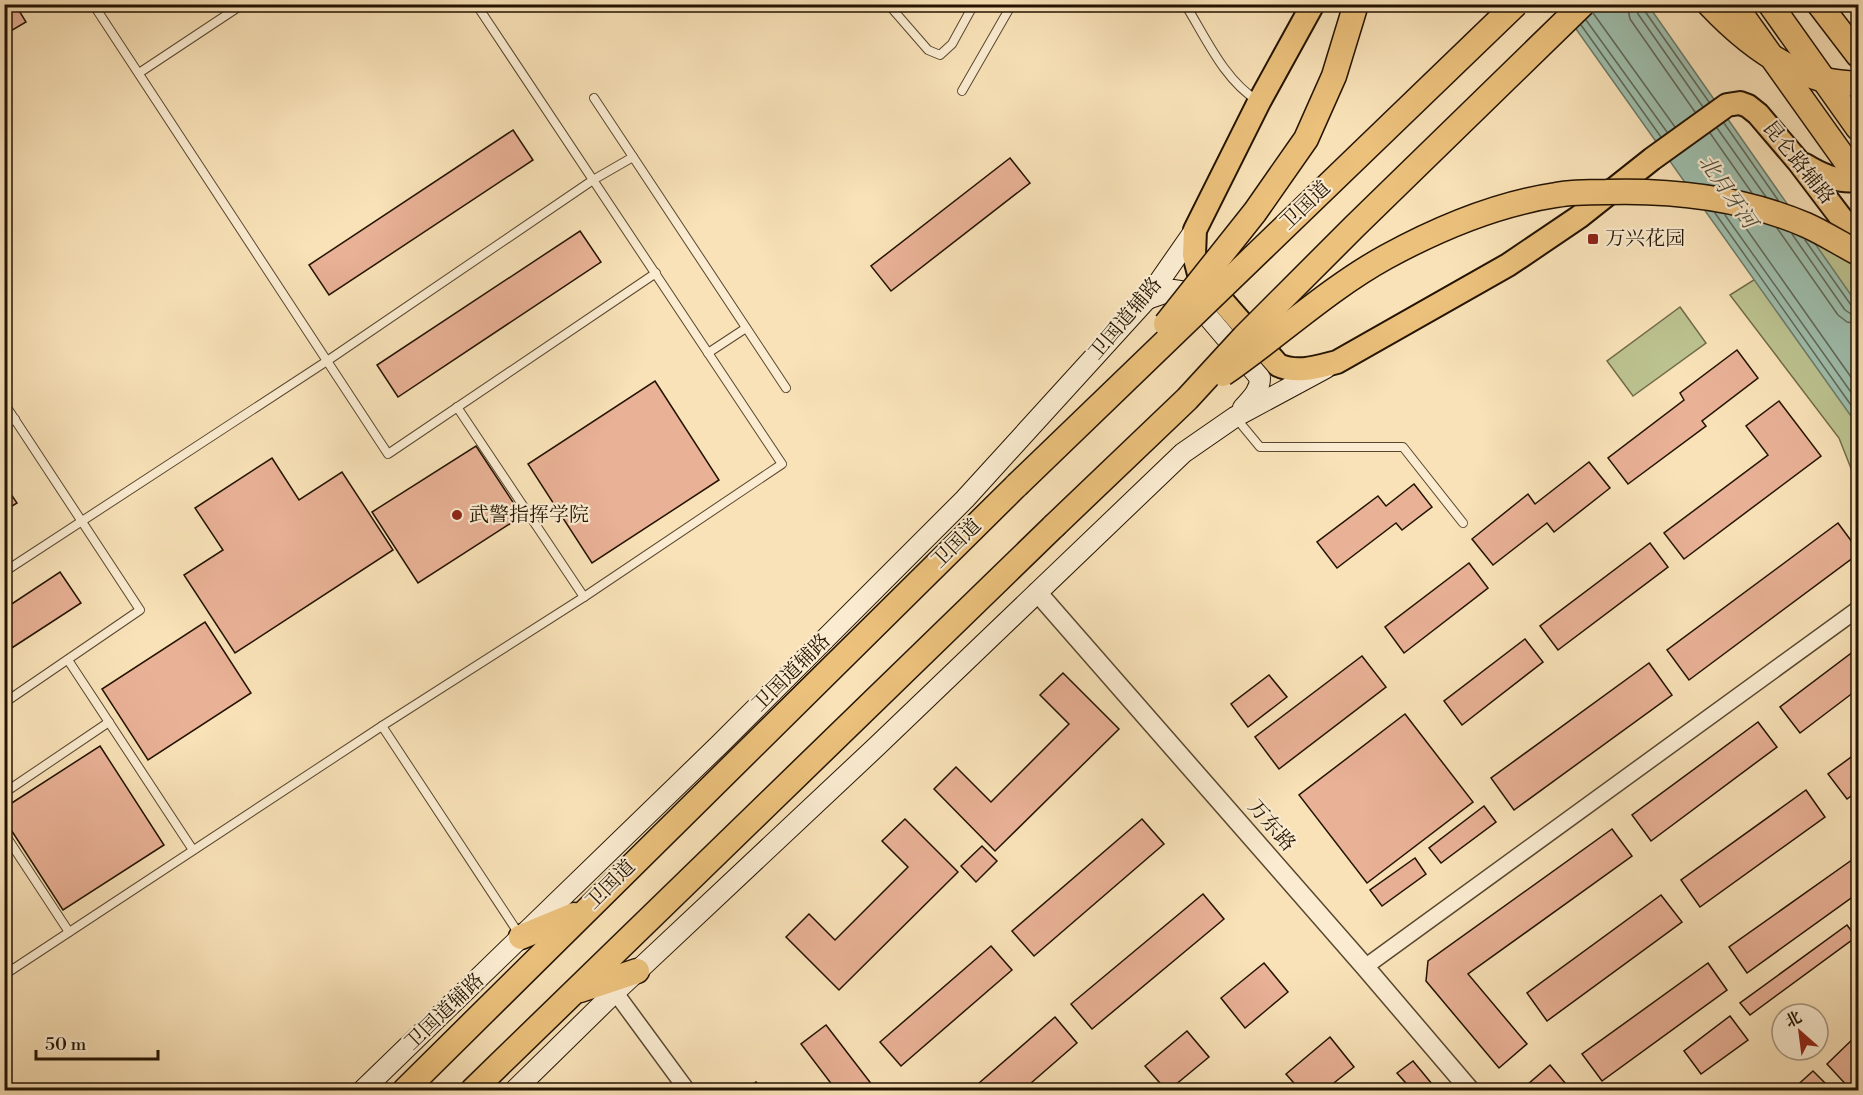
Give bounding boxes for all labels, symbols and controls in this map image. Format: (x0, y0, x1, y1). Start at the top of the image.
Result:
street label: 昆仑路辅路 (1757, 116, 1839, 210)
water label: 北月牙河 (1692, 150, 1764, 237)
street label: 卫国道 (1276, 176, 1336, 236)
place label: 万兴花园 (1605, 227, 1685, 252)
marker: 万兴花园 (1586, 232, 1600, 246)
street label: 卫国道辅路 (1084, 273, 1168, 365)
place label: 武警指挥学院 (469, 503, 589, 528)
marker: 武警指挥学院 (450, 508, 464, 522)
street label: 卫国道 (927, 514, 987, 574)
street label: 卫国道辅路 (748, 629, 836, 717)
street label: 万东路 (1242, 795, 1300, 857)
street label: 卫国道 (581, 855, 641, 915)
street label: 卫国道辅路 (400, 968, 490, 1056)
north arrow (1770, 1002, 1830, 1062)
text: 北 (1782, 1007, 1805, 1032)
scale bar (36, 1023, 158, 1061)
text: 50 m (45, 1033, 87, 1056)

